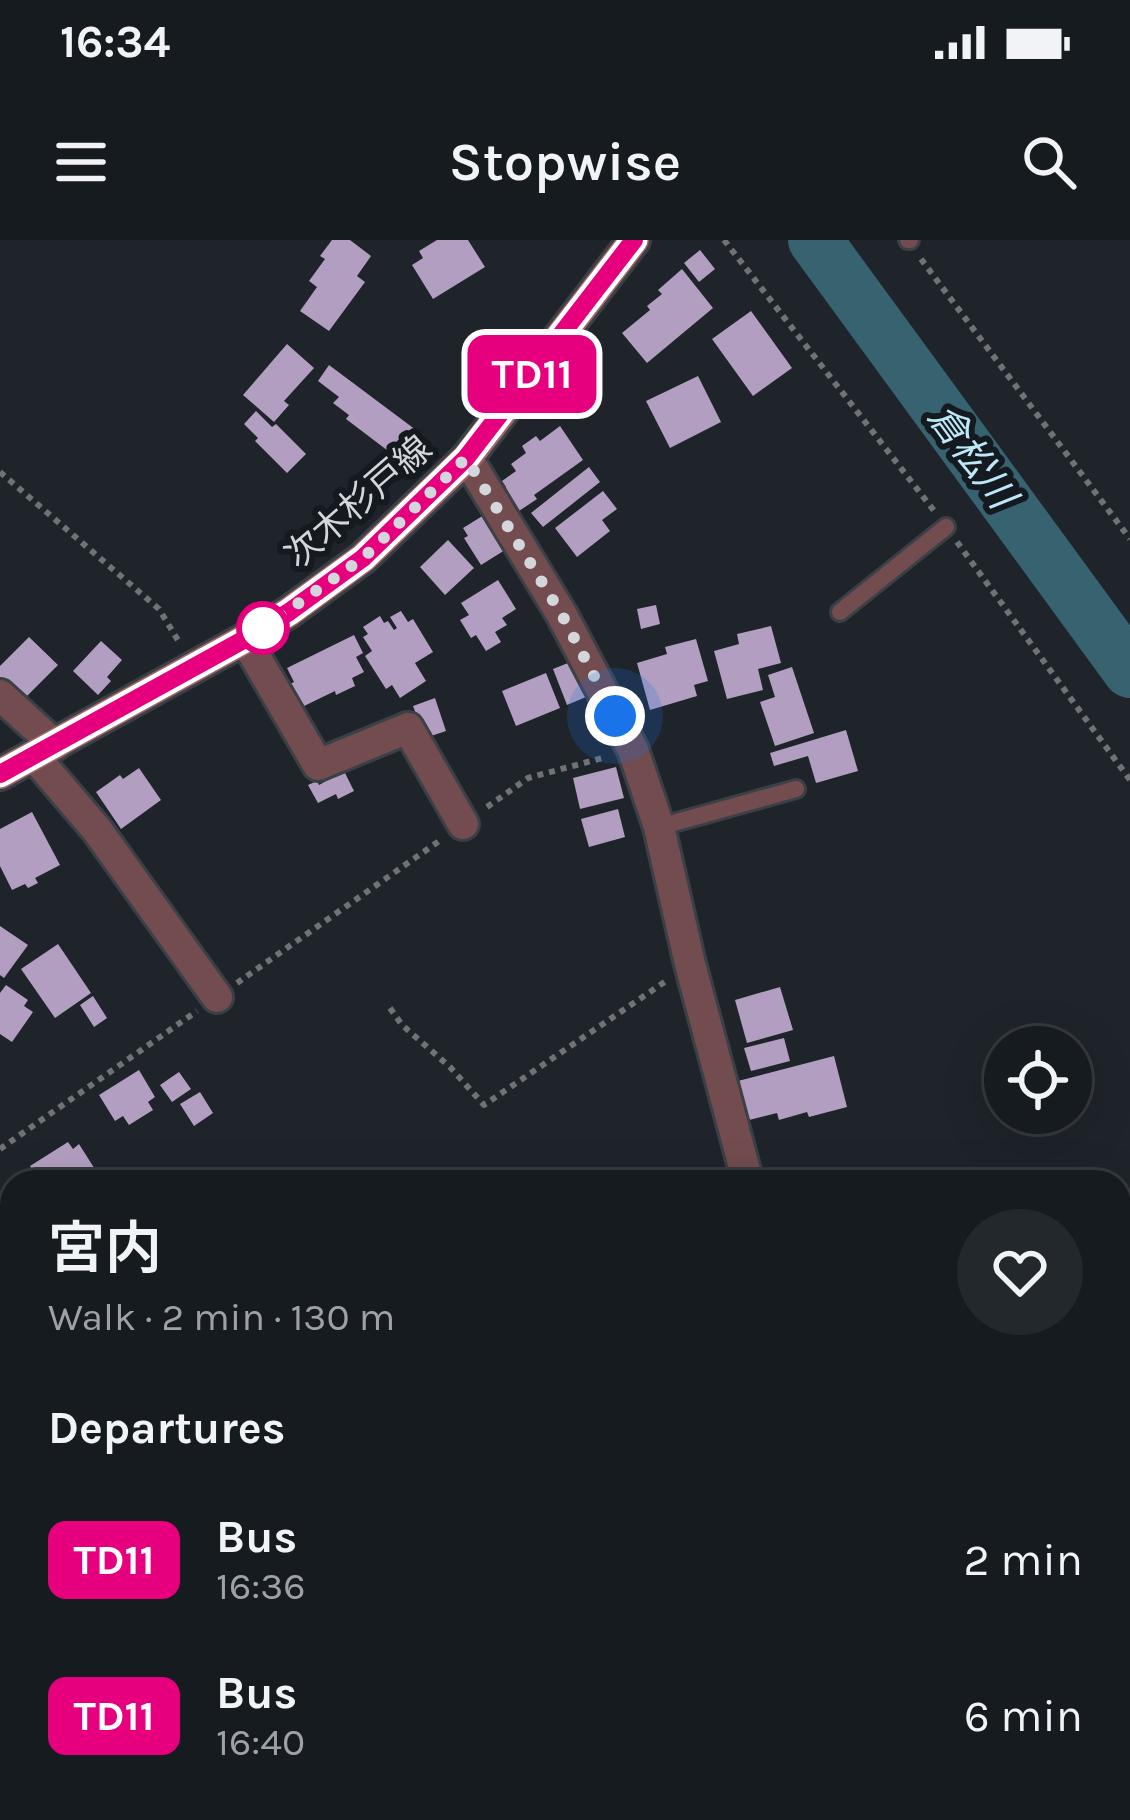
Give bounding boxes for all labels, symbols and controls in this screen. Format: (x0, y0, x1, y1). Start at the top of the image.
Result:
text: 16:34 (60, 16, 170, 68)
icon: menu (48, 129, 114, 195)
icon: search (1016, 129, 1082, 195)
text: Stopwise (449, 130, 681, 194)
line badge: TD11 (448, 335, 616, 413)
text: TD11 (491, 349, 573, 399)
water label: 倉松川 (919, 395, 1027, 520)
street label: 次木杉戸線 (276, 427, 440, 577)
unlabelled marker (238, 603, 288, 653)
your location (585, 686, 645, 746)
map controls (984, 1026, 1092, 1134)
button: locate (984, 1026, 1092, 1134)
button: heart (957, 1209, 1083, 1335)
text: 宮内 (48, 1216, 162, 1282)
text: Walk · 2 min · 130 m (48, 1294, 395, 1340)
text: Departures (48, 1402, 285, 1454)
text: Bus (216, 1511, 297, 1563)
text: 2 min (964, 1534, 1083, 1586)
text: TD11 (73, 1535, 155, 1585)
text: 16:36 (216, 1563, 306, 1609)
text: Bus (216, 1667, 297, 1719)
text: 6 min (964, 1690, 1083, 1742)
text: TD11 (73, 1691, 155, 1741)
text: 16:40 (216, 1719, 305, 1765)

